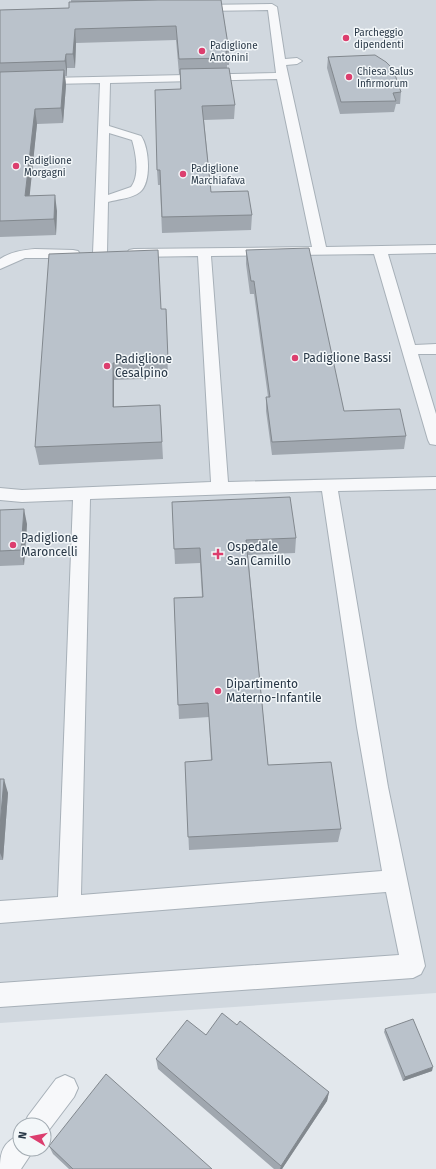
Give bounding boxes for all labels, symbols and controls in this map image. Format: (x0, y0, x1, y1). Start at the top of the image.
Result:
place label: Parcheggio dipendenti (354, 27, 404, 51)
marker: Parcheggio dipendenti (341, 33, 351, 43)
place label: Padiglione Antonini (210, 40, 258, 64)
marker: Padiglione Antonini (197, 46, 207, 56)
place label: Chiesa Salus Infirmorum (357, 66, 414, 90)
marker: Chiesa Salus Infirmorum (344, 72, 354, 82)
place label: Padiglione Morgagni (24, 155, 72, 179)
marker: Padiglione Morgagni (11, 161, 21, 171)
place label: Padiglione Marchiafava (191, 163, 245, 187)
marker: Padiglione Marchiafava (178, 169, 188, 179)
place label: Padiglione Bassi (303, 351, 391, 365)
place label: Padiglione Cesalpino (115, 352, 172, 380)
marker: Padiglione Bassi (290, 353, 300, 363)
marker: Padiglione Cesalpino (102, 361, 112, 371)
place label: Padiglione Maroncelli (21, 531, 78, 559)
marker: Padiglione Maroncelli (8, 540, 18, 550)
place label: Ospedale San Camillo (227, 540, 291, 568)
marker: Ospedale San Camillo (212, 548, 224, 560)
place label: Dipartimento Materno-Infantile (226, 677, 322, 705)
marker: Dipartimento Materno-Infantile (213, 686, 223, 696)
north arrow (12, 1117, 52, 1157)
text: N (16, 1131, 30, 1140)

